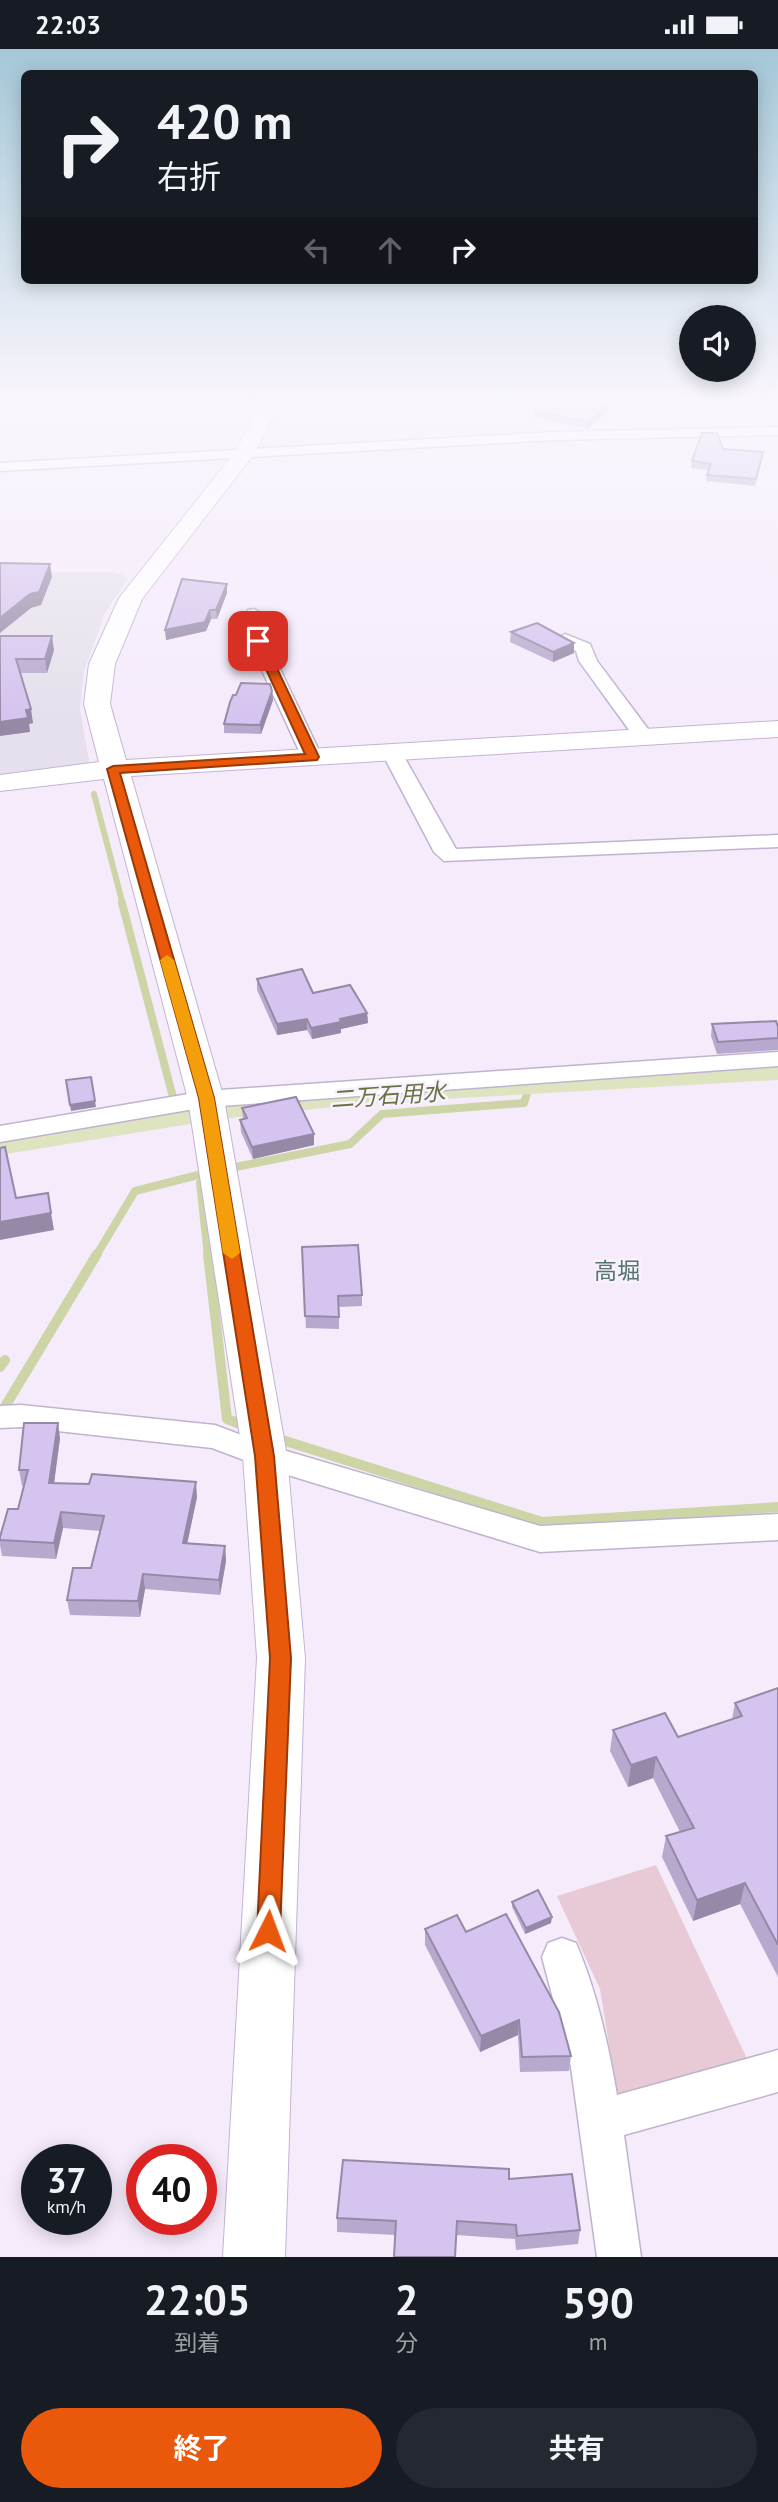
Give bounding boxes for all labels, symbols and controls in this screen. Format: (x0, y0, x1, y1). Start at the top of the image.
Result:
text: 22:03 (35, 8, 101, 41)
text: 420 m (157, 89, 292, 153)
icon: right (42, 98, 133, 189)
text: 右折 (157, 155, 221, 197)
icon: left (298, 231, 336, 269)
icon: ahead (371, 231, 409, 269)
icon: right (444, 231, 482, 269)
map controls (679, 305, 756, 382)
button: sound (679, 305, 756, 382)
pin (228, 611, 288, 671)
icon: arrive (239, 622, 277, 660)
water label: 二万石用水 (330, 1076, 449, 1113)
district label: 高堀 (594, 1256, 640, 1285)
position arrow (231, 1894, 305, 1968)
speed limit sign: 40 (126, 2144, 217, 2235)
text: 37 (47, 2157, 86, 2203)
text: km/h (47, 2195, 86, 2218)
text: 22:05 (144, 2272, 251, 2327)
text: 2 (395, 2272, 418, 2327)
text: 590 (562, 2275, 634, 2330)
text: m (589, 2327, 608, 2356)
text: 到着 (174, 2328, 220, 2357)
text: 分 (395, 2328, 418, 2357)
button: 終了 (21, 2408, 382, 2488)
button: 共有 (396, 2408, 757, 2488)

